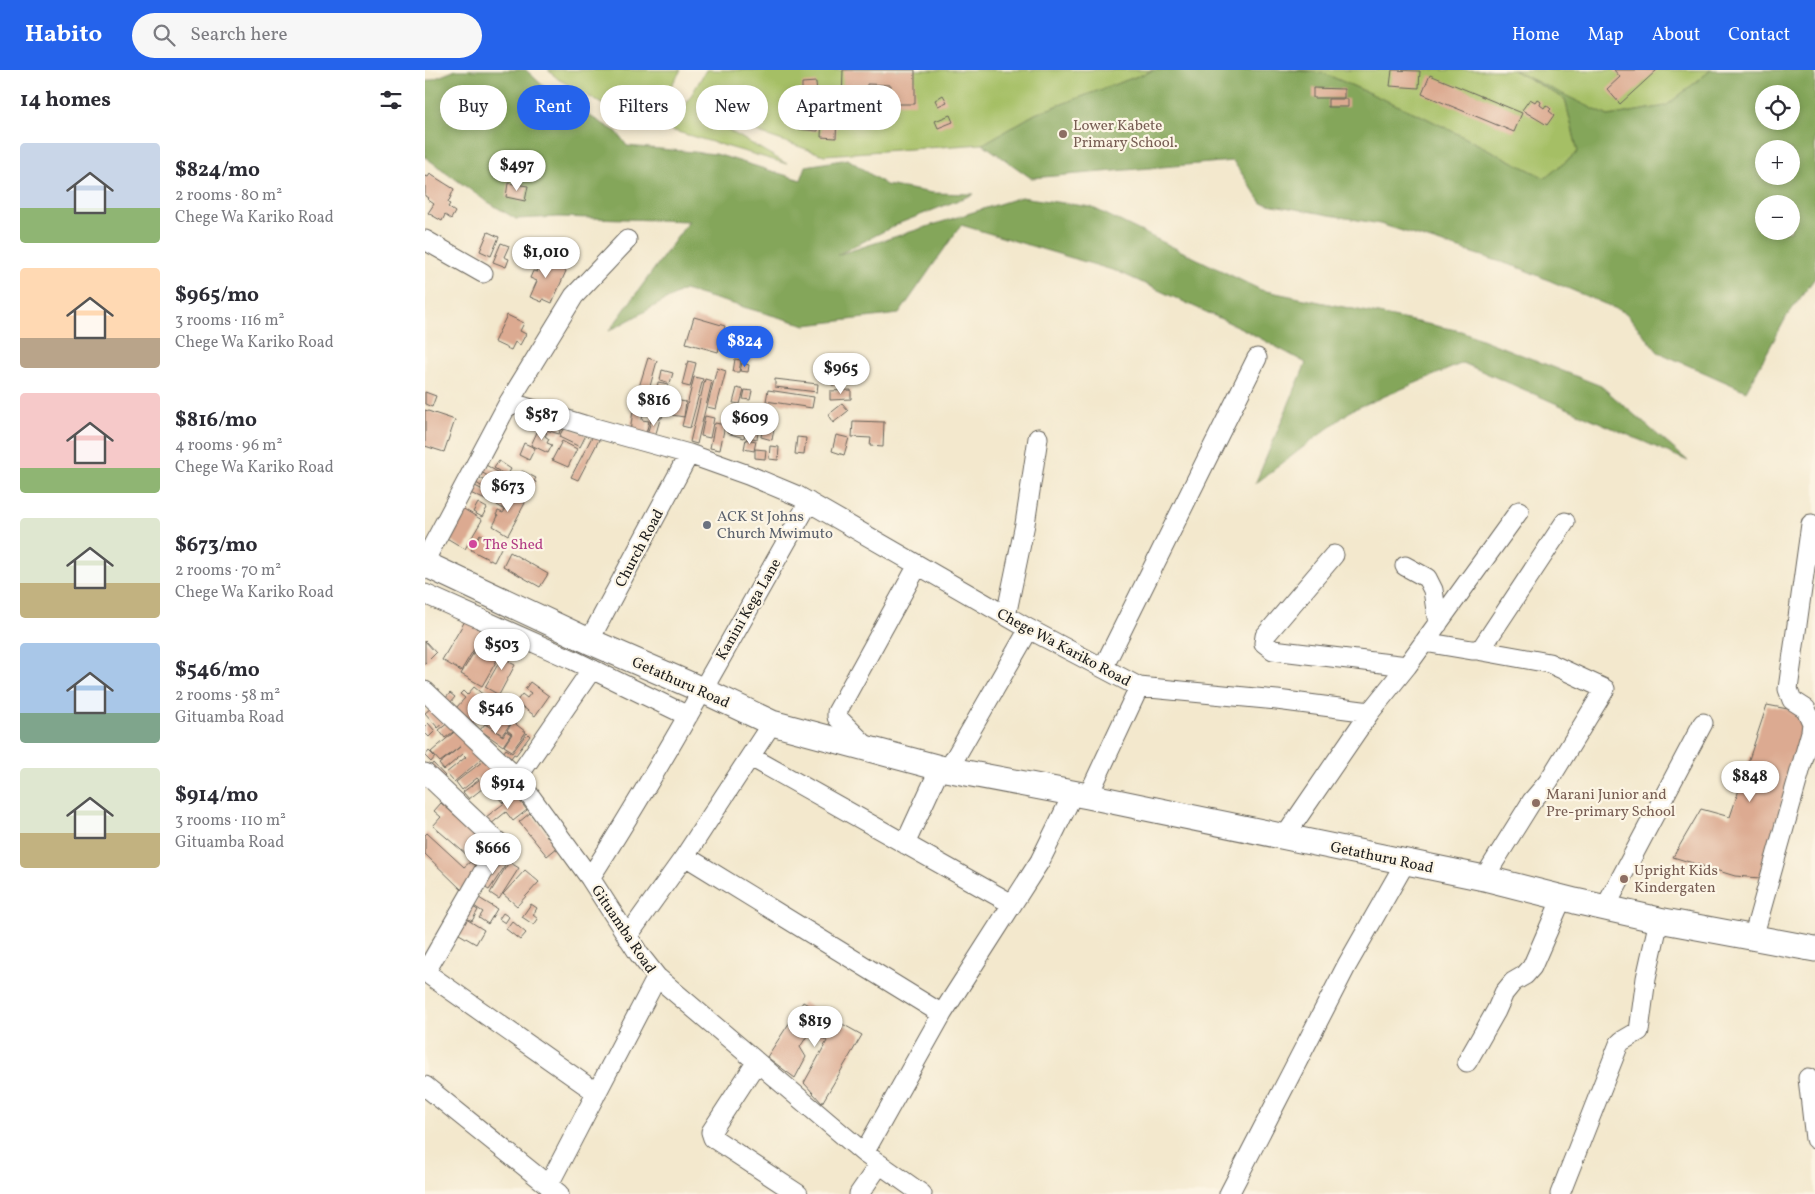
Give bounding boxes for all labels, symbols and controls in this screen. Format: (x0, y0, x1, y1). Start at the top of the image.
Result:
search box (132, 13, 482, 58)
text: Habito (25, 18, 102, 52)
icon: search (150, 21, 178, 49)
text: Search here (190, 22, 288, 48)
text: Home (1512, 23, 1560, 48)
text: Map (1588, 23, 1624, 48)
text: About (1652, 23, 1700, 48)
text: Contact (1728, 23, 1790, 48)
chip: Buy (440, 85, 507, 130)
chip: Rent (517, 85, 590, 130)
chip: Filters (600, 85, 686, 130)
chip: New (696, 85, 768, 130)
chip: Apartment (778, 85, 901, 130)
map controls (1755, 85, 1800, 240)
button: locate (1755, 85, 1800, 130)
text: 14 homes (20, 86, 111, 115)
icon: filters (377, 86, 405, 114)
place label: Lower Kabete Primary School. (1073, 116, 1178, 154)
marker: Lower Kabete Primary School. (1057, 128, 1069, 140)
button: + (1755, 140, 1800, 185)
pin: $497 (487, 150, 547, 192)
text: $497 (500, 155, 534, 177)
text: $824/mo (175, 156, 260, 185)
icon: home (60, 163, 120, 223)
text: 2 rooms · 80 m² (175, 185, 282, 207)
button: − (1755, 195, 1800, 240)
text: Chege Wa Kariko Road (175, 207, 334, 229)
pin: $1,010 (505, 236, 587, 279)
text: $1,010 (523, 242, 569, 264)
text: $965/mo (175, 281, 259, 310)
icon: home (60, 288, 120, 348)
text: 3 rooms · 116 m² (175, 310, 284, 332)
pin: $824 (715, 326, 775, 368)
text: $824 (727, 331, 763, 353)
text: Chege Wa Kariko Road (175, 332, 334, 354)
pin: $965 (811, 352, 871, 395)
text: $965 (824, 358, 858, 380)
pin: $816 (624, 384, 684, 427)
text: $816 (638, 390, 670, 412)
pin: $587 (512, 398, 572, 441)
pin: $609 (720, 402, 780, 445)
text: $587 (526, 404, 559, 426)
text: $816/mo (175, 406, 257, 435)
text: $609 (732, 408, 768, 430)
icon: home (60, 413, 120, 473)
text: 4 rooms · 96 m² (175, 435, 282, 457)
text: Chege Wa Kariko Road (175, 457, 334, 479)
pin: $673 (478, 470, 538, 513)
text: $673 (491, 476, 525, 498)
street label: Church Road (611, 506, 670, 591)
place label: ACK St Johns Church Mwimuto (717, 507, 833, 545)
marker: ACK St Johns Church Mwimuto (701, 519, 713, 531)
text: $673/mo (175, 531, 257, 560)
place label: The Shed (483, 535, 543, 556)
icon: home (60, 538, 120, 598)
marker: The Shed (467, 538, 479, 550)
street label: Kanini Kega Lane (712, 555, 787, 665)
text: 2 rooms · 70 m² (175, 560, 281, 582)
text: Chege Wa Kariko Road (175, 582, 334, 604)
street label: Chege Wa Kariko Road (993, 604, 1134, 693)
pin: $503 (472, 628, 532, 671)
text: $503 (485, 634, 519, 656)
street label: Getathuru Road (628, 652, 733, 714)
text: $546/mo (175, 656, 260, 685)
icon: home (60, 663, 120, 723)
text: 2 rooms · 58 m² (175, 685, 280, 707)
pin: $546 (466, 692, 526, 735)
text: $546 (478, 698, 514, 720)
text: Gituamba Road (175, 707, 284, 729)
pin: $848 (1720, 760, 1780, 803)
text: $848 (1732, 766, 1768, 788)
pin: $914 (478, 768, 538, 810)
text: $914 (491, 773, 525, 795)
text: $914/mo (175, 781, 258, 810)
place label: Marani Junior and Pre-primary School (1546, 785, 1675, 823)
icon: home (60, 788, 120, 848)
marker: Marani Junior and Pre-primary School (1530, 797, 1542, 809)
text: 3 rooms · 110 m² (175, 810, 286, 832)
text: Gituamba Road (175, 832, 284, 854)
pin: $666 (463, 832, 523, 875)
street label: Getathuru Road (1328, 837, 1435, 880)
text: $666 (475, 838, 511, 860)
place label: Upright Kids Kindergaten (1634, 861, 1718, 899)
marker: Upright Kids Kindergaten (1618, 873, 1630, 885)
street label: Gituamba Road (585, 881, 660, 978)
pin: $819 (785, 1006, 845, 1048)
text: $819 (799, 1011, 831, 1033)

